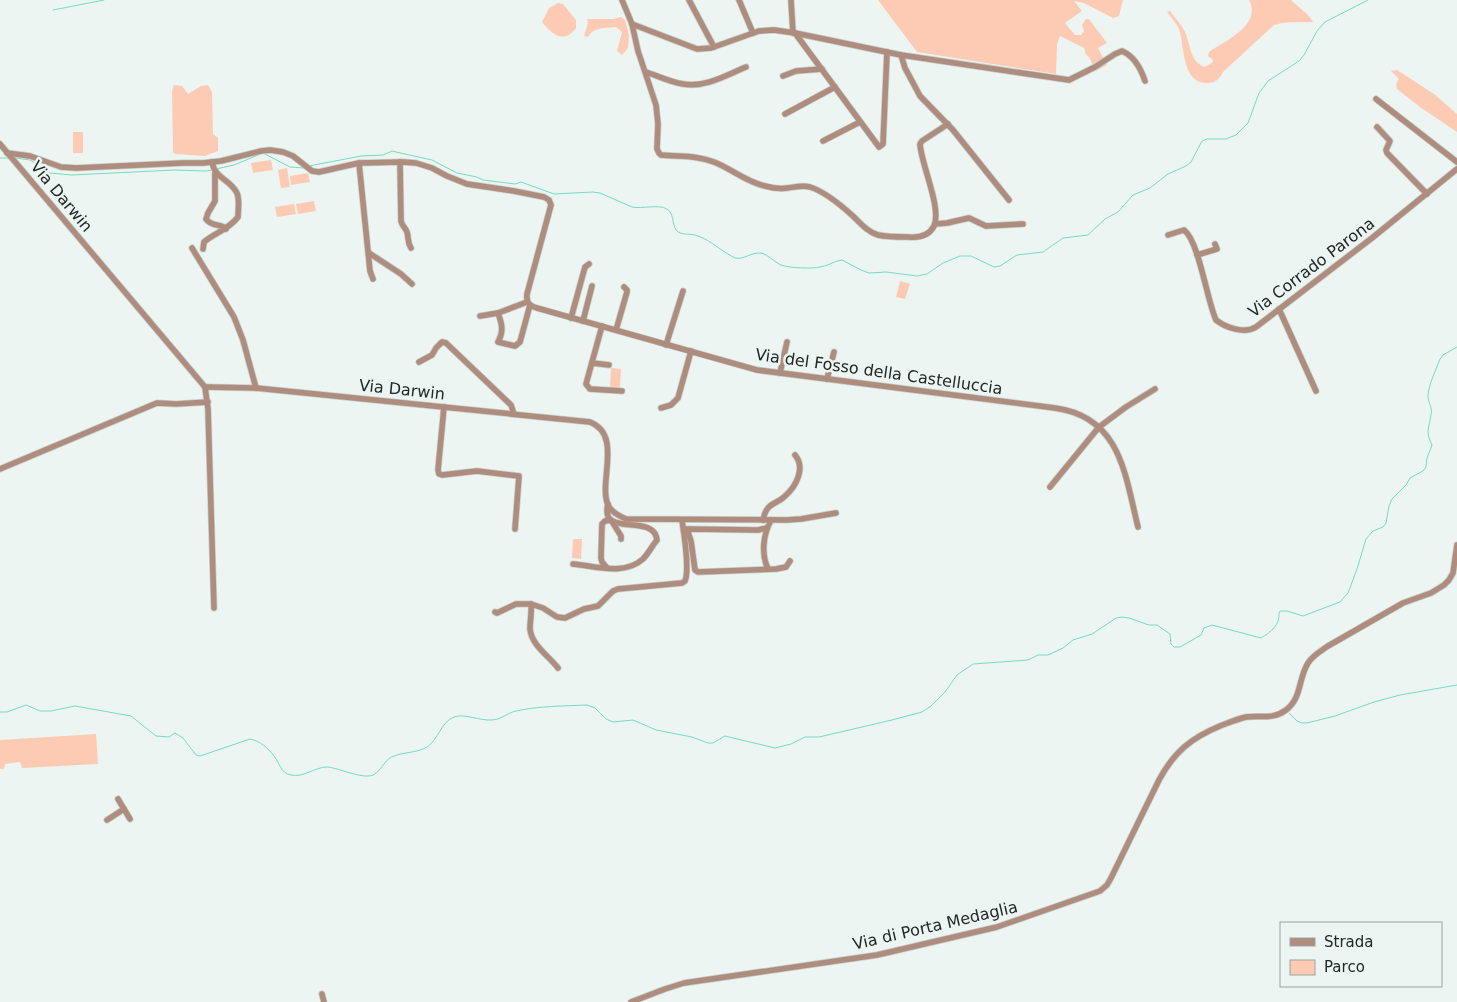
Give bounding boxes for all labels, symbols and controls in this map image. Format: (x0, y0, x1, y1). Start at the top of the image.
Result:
street label: Via Darwin (27, 157, 97, 235)
street label: Via Corrado Parona (1244, 214, 1378, 321)
street label: Via del Fosso della Castelluccia (754, 345, 1004, 398)
street label: Via Darwin (358, 376, 446, 403)
street label: Via di Porta Medaglia (851, 897, 1019, 954)
legend (1280, 922, 1442, 987)
text: Strada (1324, 933, 1373, 951)
text: Parco (1324, 958, 1365, 976)

